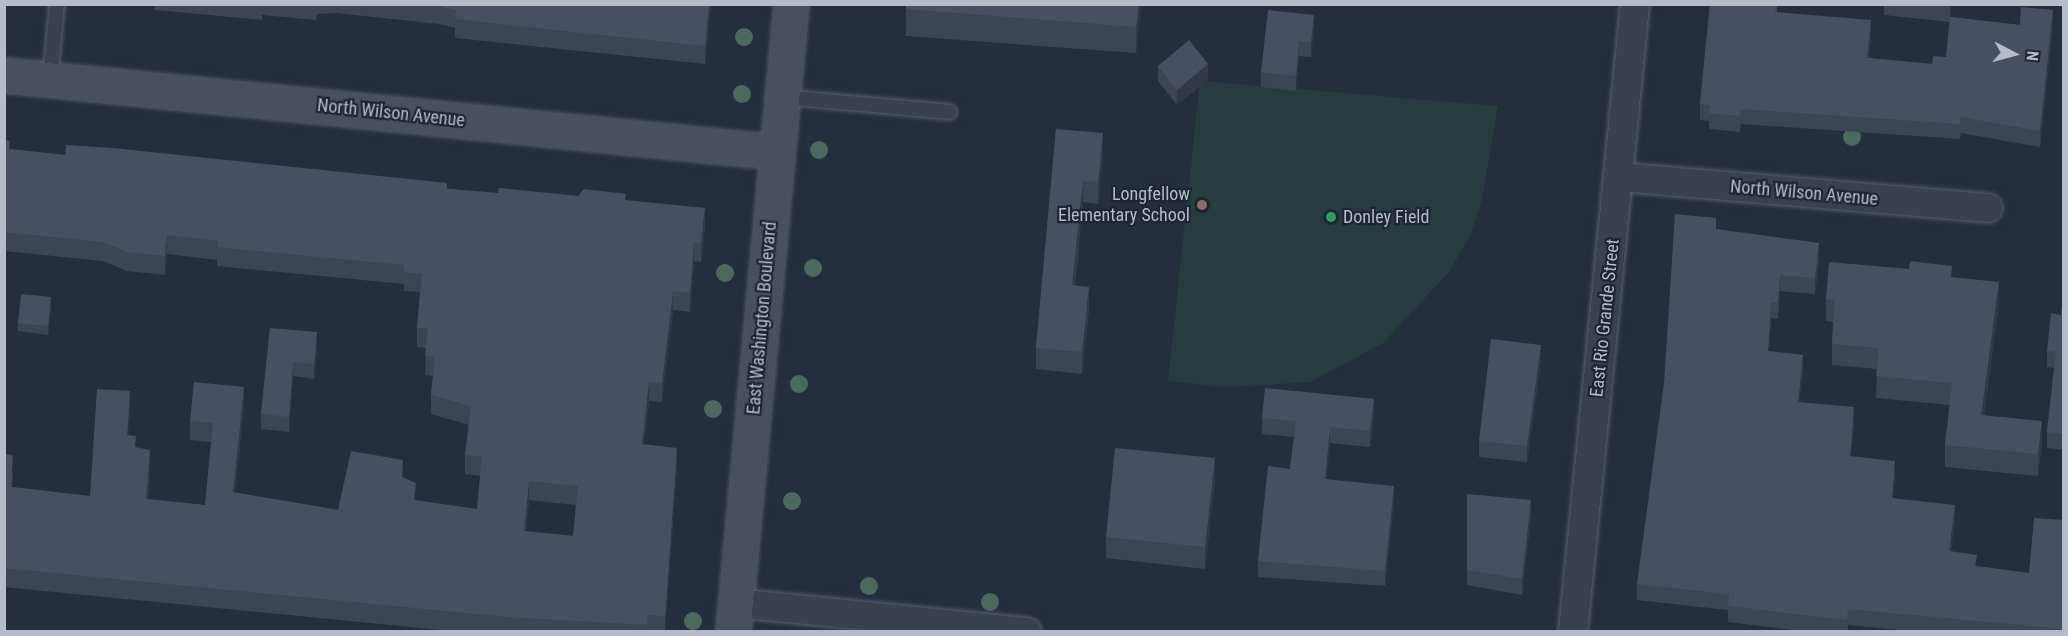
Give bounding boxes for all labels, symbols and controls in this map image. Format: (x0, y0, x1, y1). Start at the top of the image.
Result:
north arrow (1984, 24, 2044, 84)
text: N (2022, 50, 2042, 62)
street label: North Wilson Avenue (316, 95, 466, 131)
street label: North Wilson Avenue (1729, 176, 1879, 210)
place label: Longfellow Elementary School (1058, 184, 1190, 226)
marker: Longfellow Elementary School (1195, 198, 1209, 212)
place label: Donley Field (1343, 206, 1429, 228)
marker: Donley Field (1324, 210, 1338, 224)
street label: East Washington Boulevard (743, 221, 781, 415)
street label: East Rio Grande Street (1586, 238, 1624, 398)

